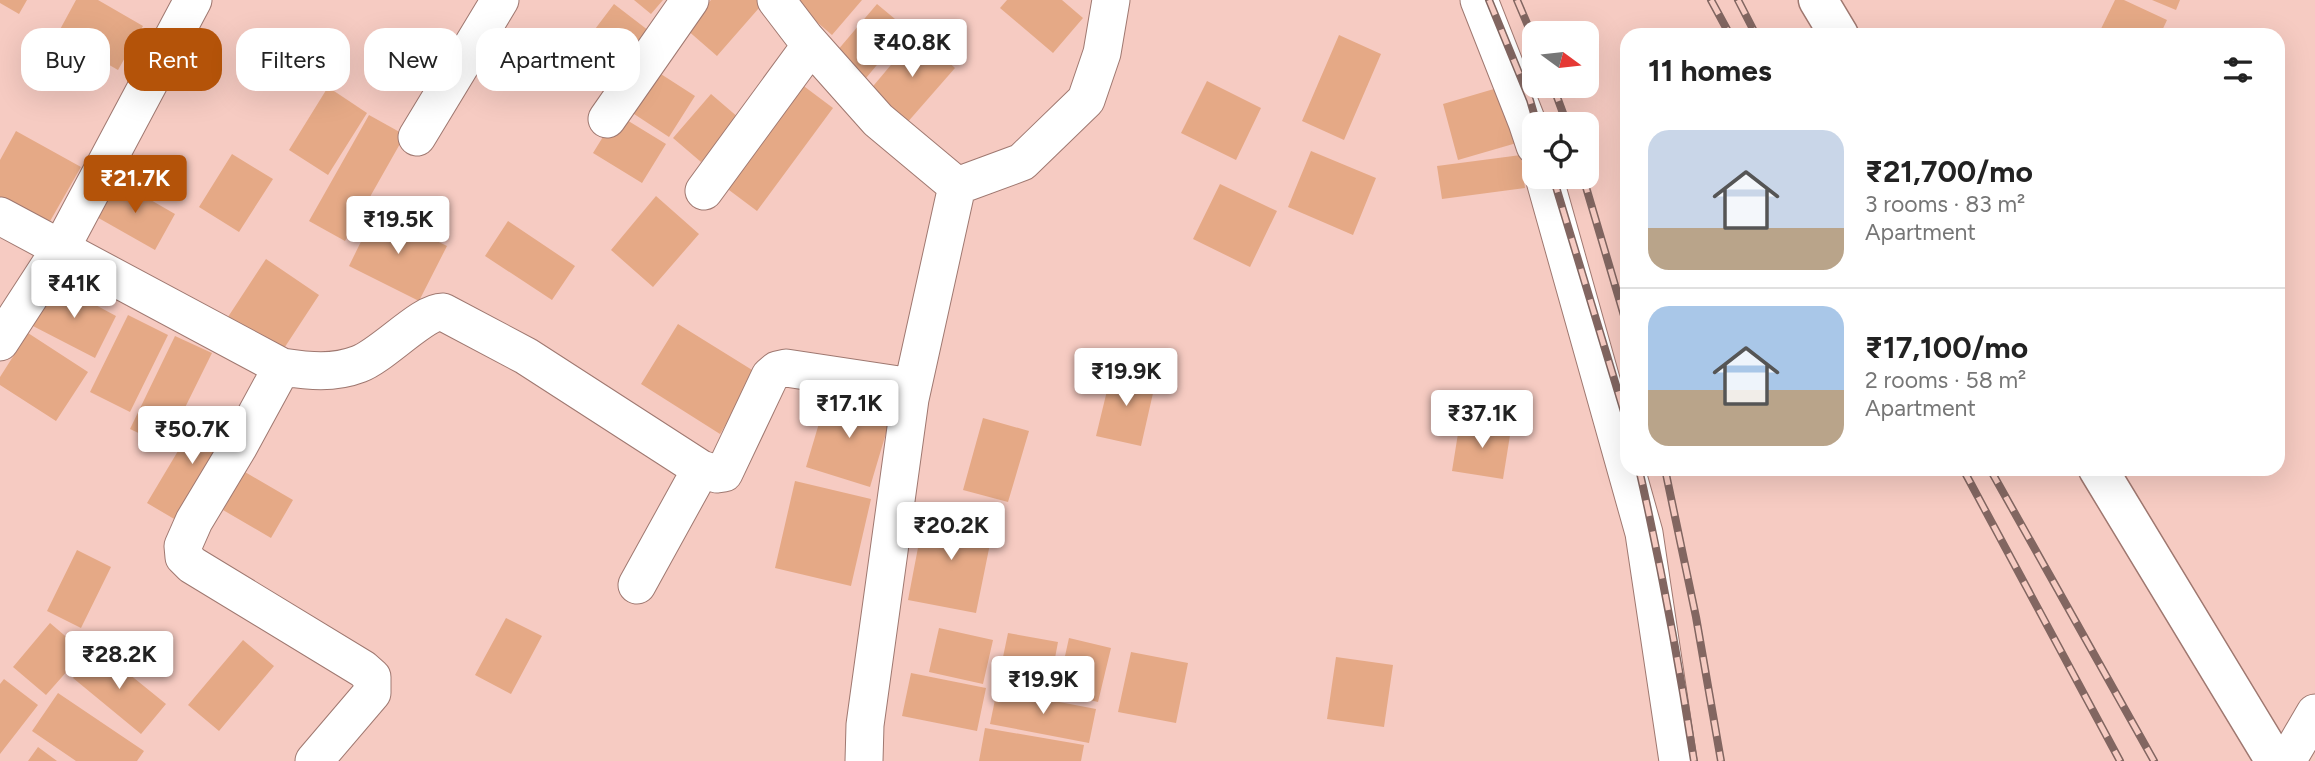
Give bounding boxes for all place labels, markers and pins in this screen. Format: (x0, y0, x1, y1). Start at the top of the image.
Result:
pin: ₹40.8K (855, 20, 969, 79)
pin: ₹21.7K (78, 156, 192, 215)
pin: ₹19.5K (341, 196, 455, 256)
pin: ₹41K (33, 260, 115, 320)
pin: ₹19.9K (1069, 348, 1183, 408)
pin: ₹17.1K (792, 380, 906, 440)
pin: ₹37.1K (1425, 391, 1539, 450)
pin: ₹50.7K (135, 406, 249, 466)
pin: ₹20.2K (894, 503, 1008, 562)
pin: ₹28.2K (62, 632, 176, 691)
pin: ₹19.9K (986, 656, 1100, 716)

